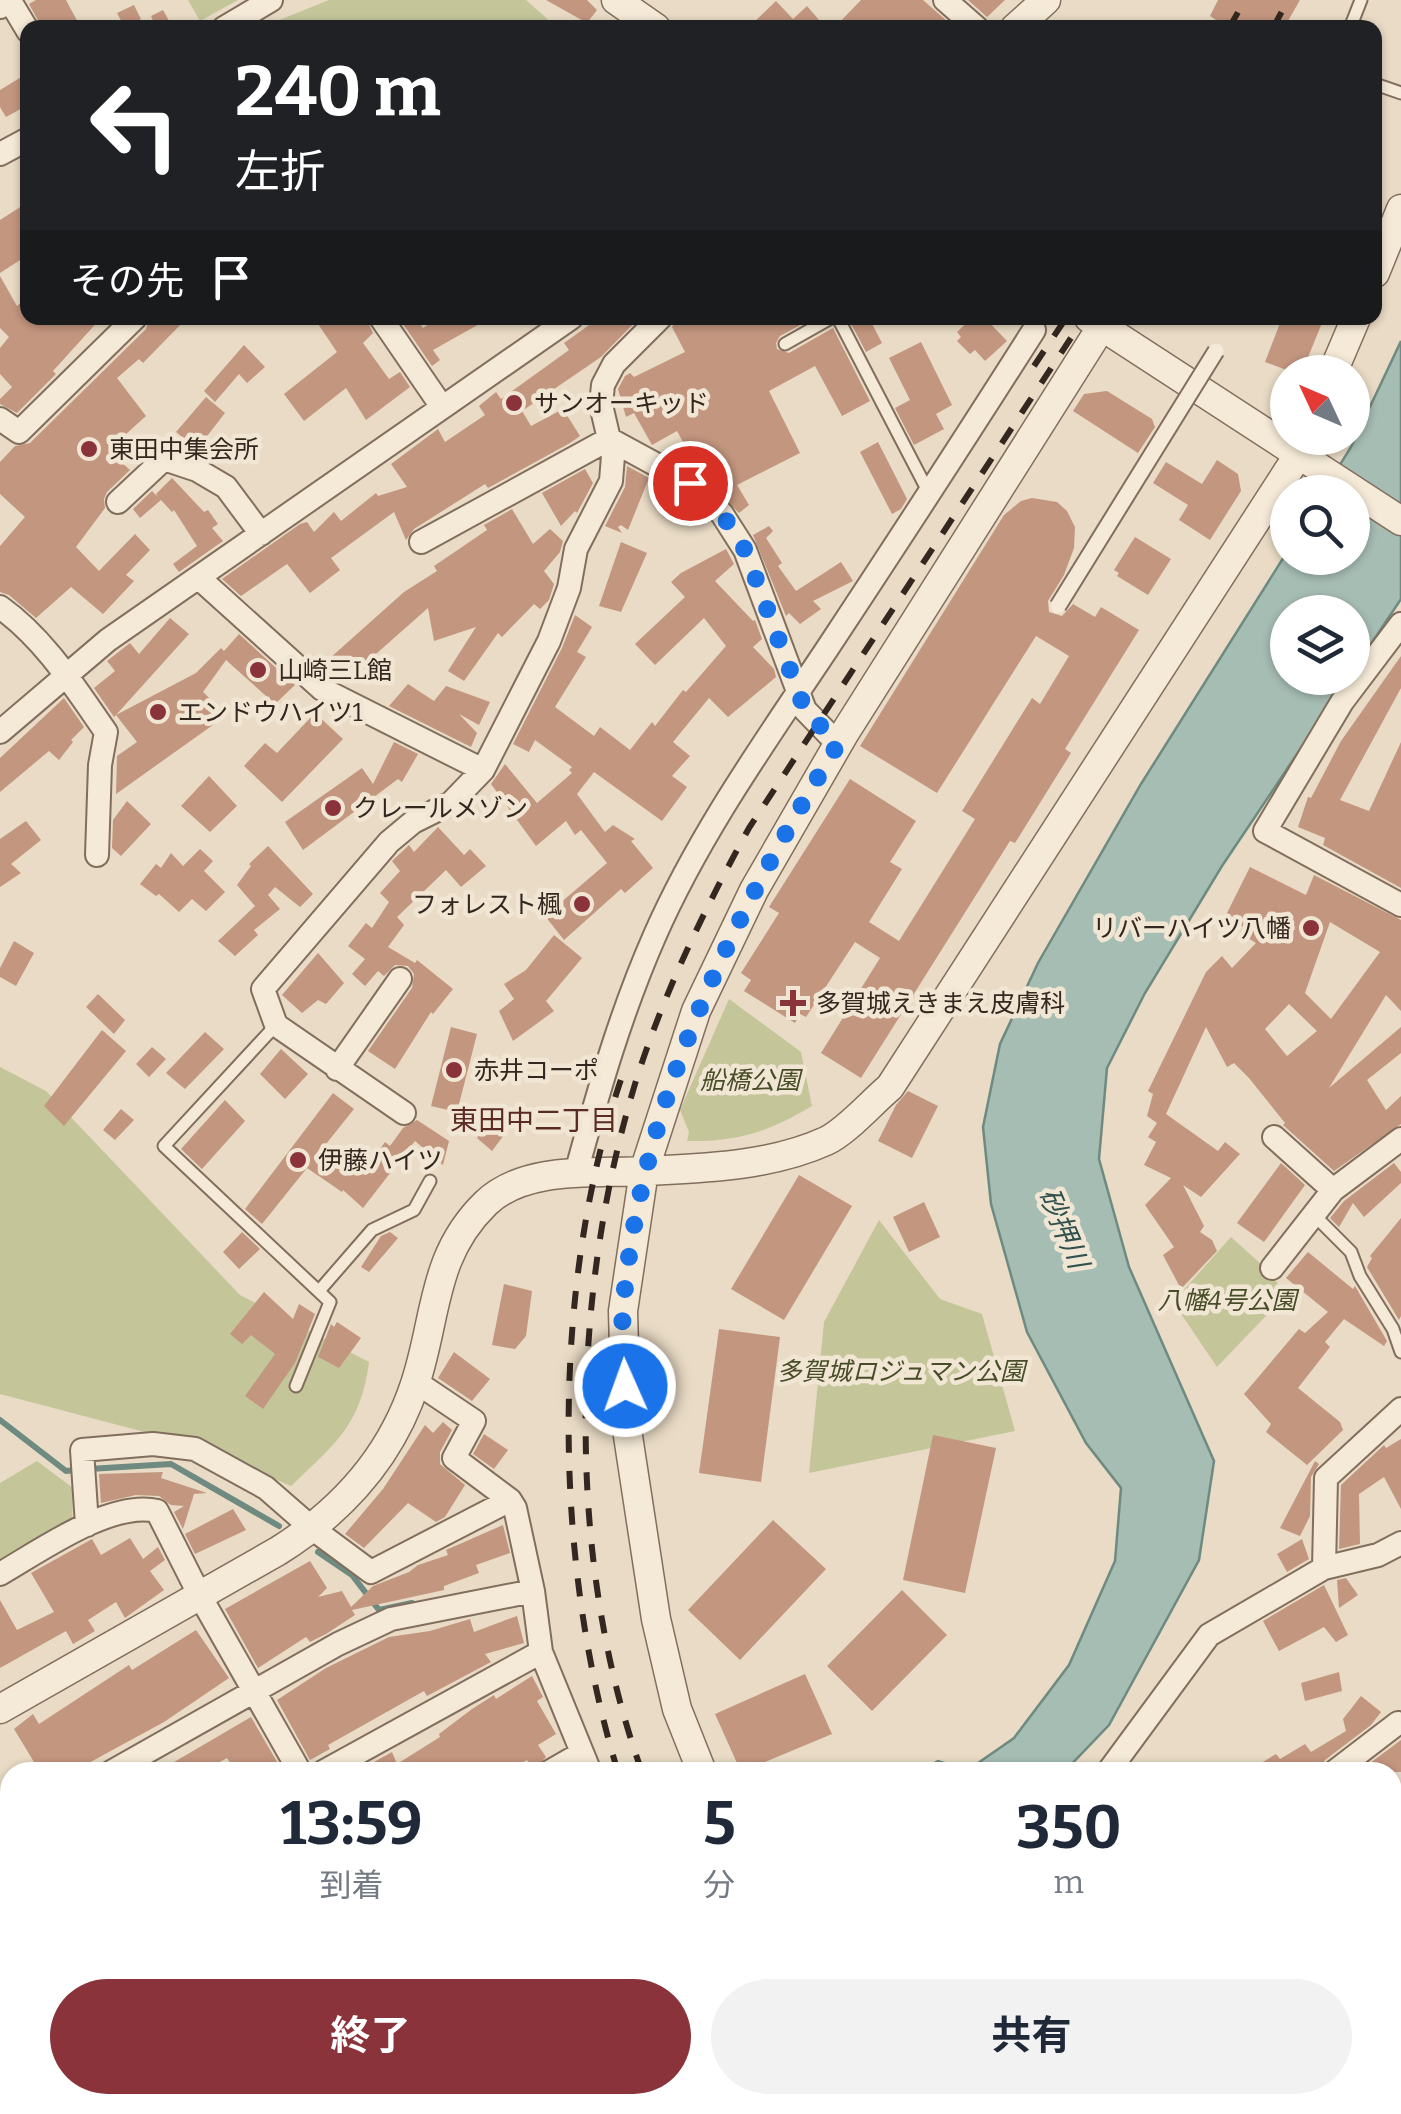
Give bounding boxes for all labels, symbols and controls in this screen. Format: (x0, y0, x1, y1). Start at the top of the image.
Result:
text: 240 m (235, 50, 441, 134)
icon: left (70, 60, 200, 190)
text: 左折 (235, 145, 325, 199)
icon: arrive (204, 250, 259, 305)
text: その先 (70, 258, 184, 304)
north arrow (1270, 355, 1370, 455)
map controls (1270, 355, 1370, 695)
place label: サンオーキッド (534, 389, 709, 419)
marker: サンオーキッド (503, 392, 525, 414)
place label: 東田中集会所 (109, 435, 259, 465)
marker: 東田中集会所 (78, 438, 100, 460)
pin (648, 441, 733, 526)
icon: arrive (663, 456, 718, 511)
button: search (1270, 475, 1370, 575)
button: layers (1270, 595, 1370, 695)
place label: 山崎三L館 (278, 656, 392, 686)
marker: 山崎三L館 (247, 659, 269, 681)
place label: エンドウハイツ1 (178, 698, 363, 728)
marker: エンドウハイツ1 (147, 701, 169, 723)
place label: クレールメゾン (353, 794, 528, 824)
marker: クレールメゾン (322, 797, 344, 819)
place label: フォレスト楓 (412, 890, 562, 920)
marker: フォレスト楓 (571, 893, 593, 915)
place label: リバーハイツ八幡 (1092, 914, 1291, 944)
marker: リバーハイツ八幡 (1300, 917, 1322, 939)
place label: 多賀城えきまえ皮膚科 (816, 989, 1065, 1019)
marker: 多賀城えきまえ皮膚科 (780, 990, 806, 1016)
place label: 赤井コーポ (474, 1056, 599, 1086)
marker: 赤井コーポ (443, 1059, 465, 1081)
park label: 船橋公園 (700, 1066, 803, 1096)
district label: 東田中二丁目 (450, 1104, 618, 1137)
place label: 伊藤ハイツ (318, 1146, 443, 1176)
marker: 伊藤ハイツ (287, 1149, 309, 1171)
water label: 砂押川 (1032, 1183, 1096, 1276)
park label: 八幡4号公園 (1158, 1286, 1299, 1316)
position arrow (573, 1334, 677, 1438)
park label: 多賀城ロジュマン公園 (777, 1357, 1028, 1387)
text: 13:59 (280, 1788, 423, 1860)
text: 5 (703, 1788, 736, 1860)
text: 350 (1016, 1792, 1122, 1864)
text: m (1054, 1863, 1084, 1901)
text: 到着 (319, 1866, 383, 1904)
text: 分 (703, 1866, 735, 1904)
button: 終了 (50, 1979, 691, 2094)
button: 共有 (711, 1979, 1352, 2094)

